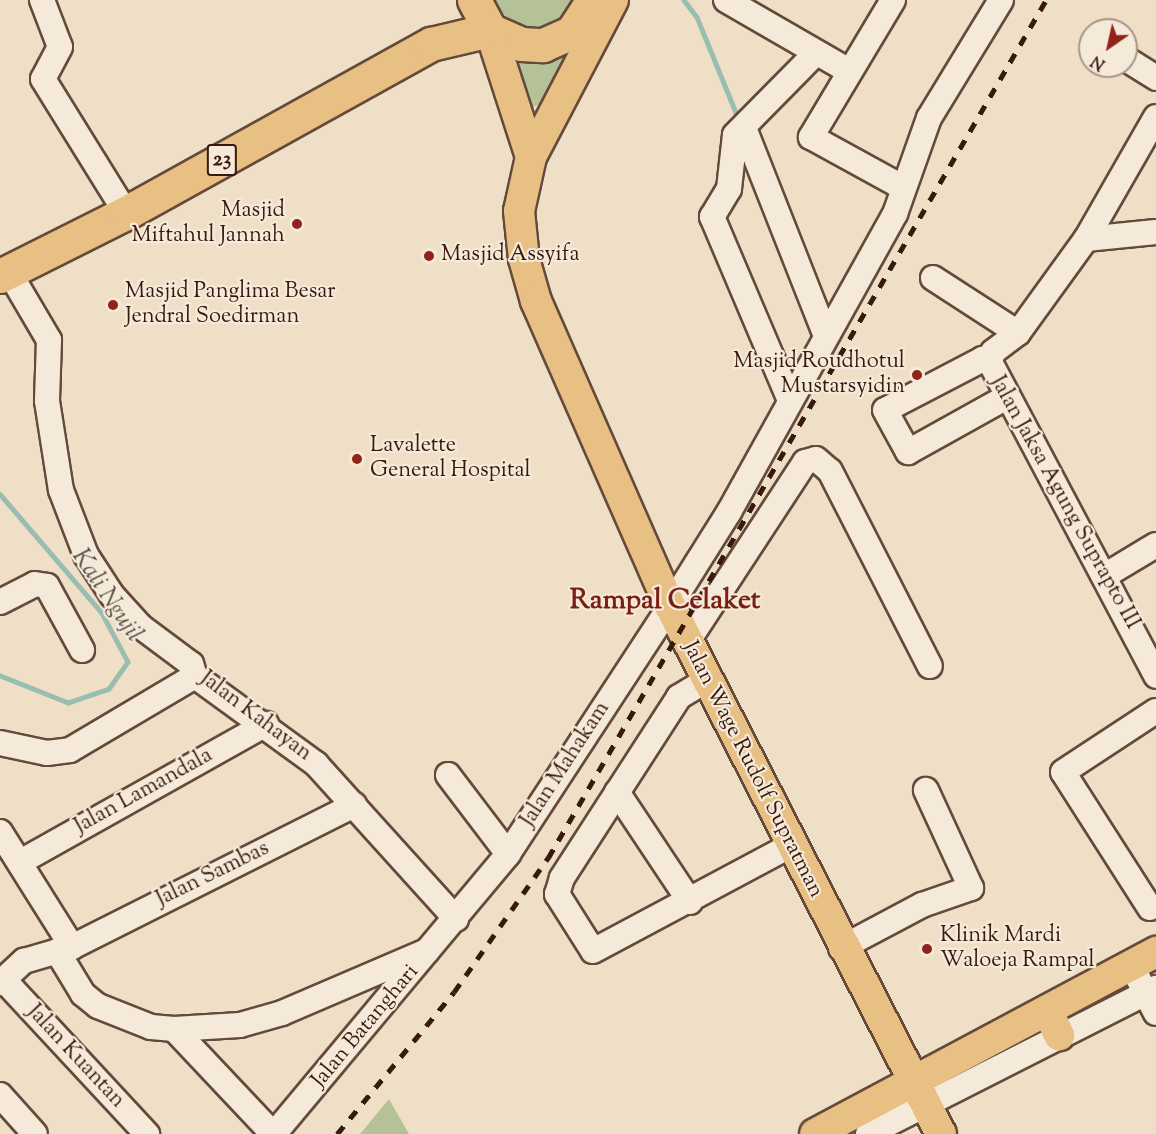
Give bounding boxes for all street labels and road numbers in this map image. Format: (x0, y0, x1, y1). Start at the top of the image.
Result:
road number: 23 (206, 142, 238, 178)
street label: Jalan Jaksa Agung Suprapto III (983, 372, 1145, 634)
street label: Jalan Wage Rudolf Supratman (676, 637, 828, 903)
street label: Jalan Kahayan (194, 666, 316, 768)
street label: Jalan Mahakam (516, 697, 616, 833)
street label: Jalan Lamandala (70, 743, 218, 841)
street label: Jalan Sambas (152, 836, 274, 914)
street label: Jalan Batanghari (307, 960, 425, 1094)
street label: Jalan Kuantan (20, 1000, 130, 1114)

